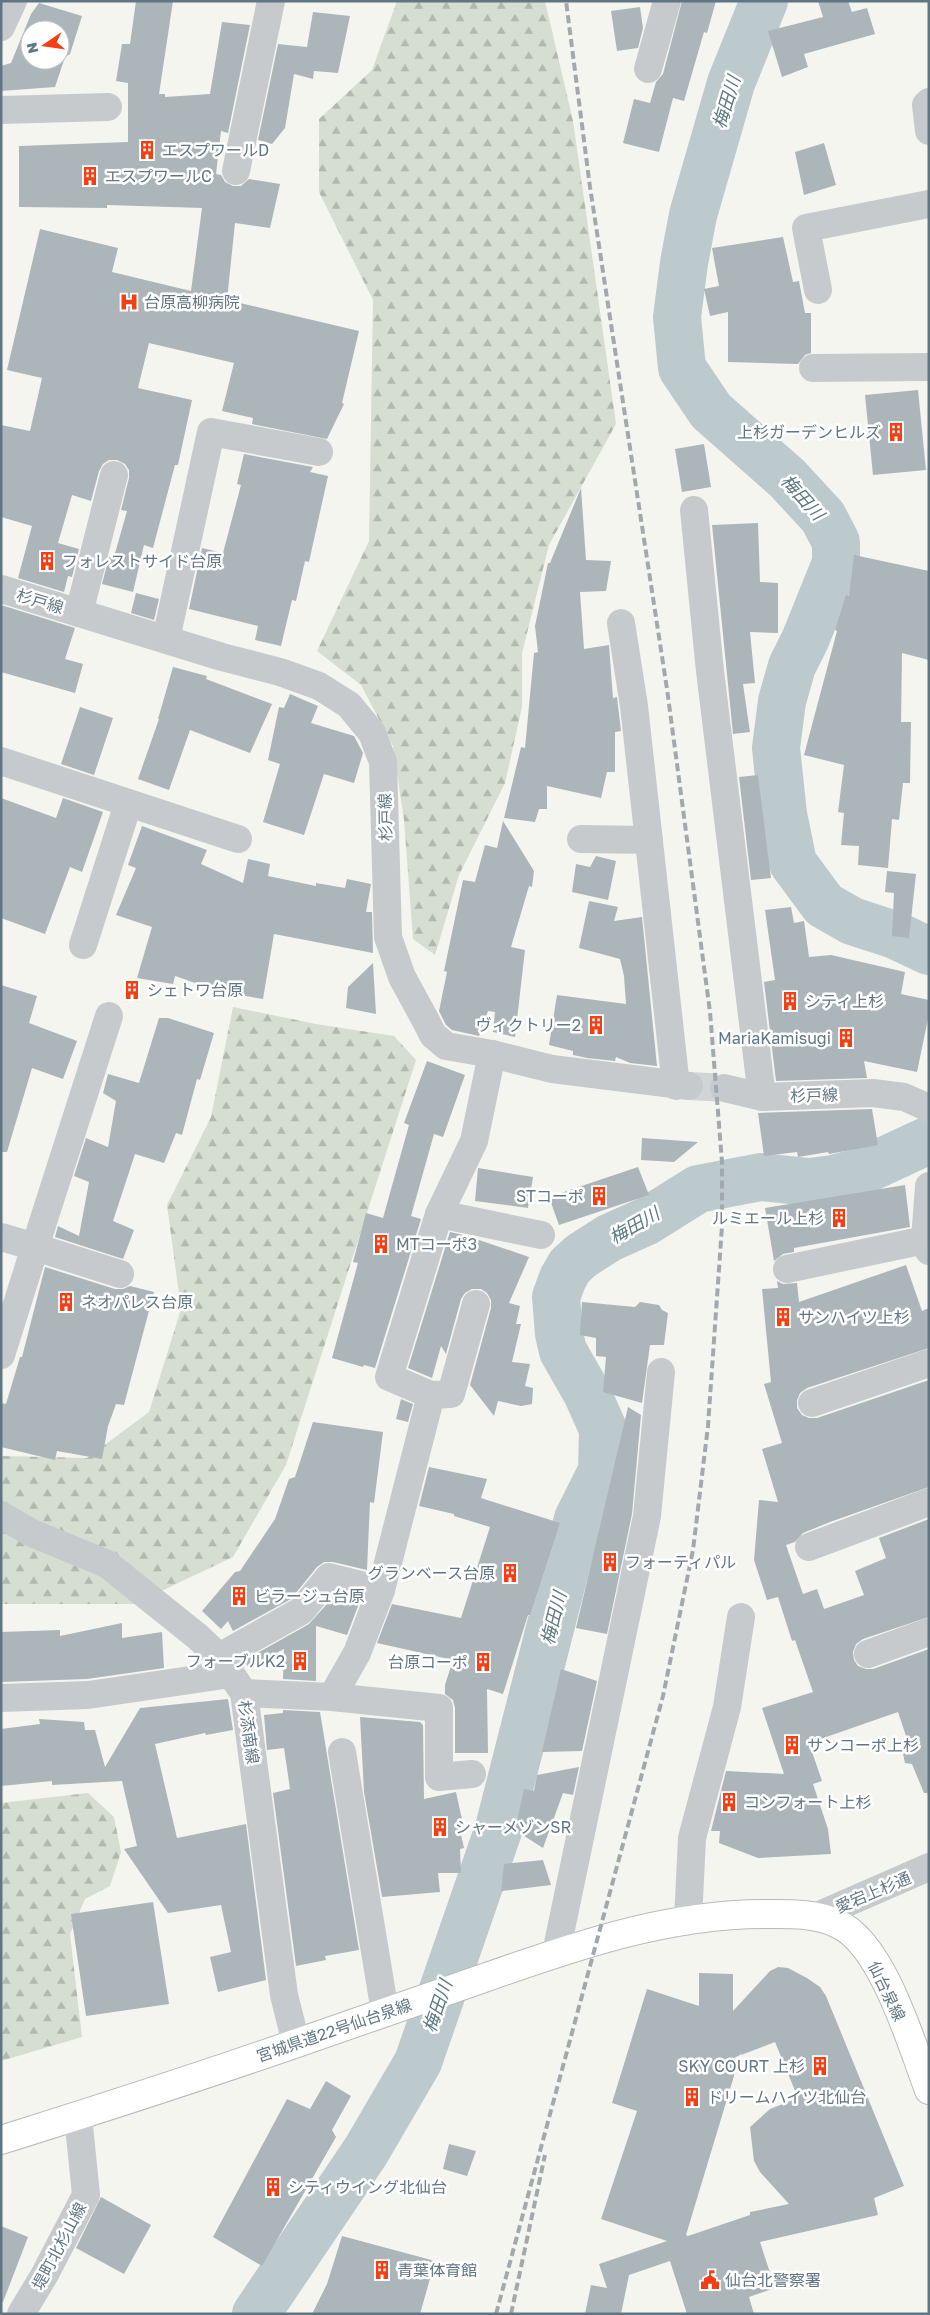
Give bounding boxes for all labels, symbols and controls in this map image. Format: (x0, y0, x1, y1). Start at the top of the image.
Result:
north arrow (20, 20, 70, 70)
text: N (22, 41, 41, 55)
water label: 梅田川 (708, 71, 745, 131)
building icon: エスプワールD (136, 139, 158, 161)
place label: エスプワールD (162, 140, 269, 160)
building icon: エスプワールC (79, 165, 101, 187)
place label: エスプワールC (105, 166, 212, 186)
hospital icon: 台原高柳病院 (118, 291, 140, 313)
place label: 台原高柳病院 (144, 292, 240, 312)
building icon: 上杉ガーデンヒルズ (885, 421, 907, 443)
place label: 上杉ガーデンヒルズ (737, 422, 881, 442)
water label: 梅田川 (777, 470, 831, 526)
building icon: フォレストサイド台原 (36, 550, 58, 572)
place label: フォレストサイド台原 (62, 551, 222, 571)
street label: 杉戸線 (14, 584, 66, 618)
street label: 杉戸線 (375, 793, 395, 841)
building icon: シェトワ台原 (121, 979, 143, 1001)
place label: シェトワ台原 (147, 980, 243, 1000)
building icon: シティ上杉 (779, 990, 801, 1012)
place label: シティ上杉 (805, 991, 884, 1011)
building icon: ヴィクトリー2 (585, 1014, 607, 1036)
place label: ヴィクトリー2 (476, 1015, 581, 1035)
building icon: MariaKamisugi (835, 1027, 857, 1049)
place label: MariaKamisugi (718, 1028, 831, 1048)
street label: 杉戸線 (790, 1084, 838, 1106)
building icon: STコーポ (588, 1185, 610, 1207)
place label: STコーポ (516, 1186, 584, 1206)
water label: 梅田川 (605, 1201, 665, 1248)
building icon: ルミエール上杉 (828, 1207, 850, 1229)
place label: ルミエール上杉 (712, 1208, 824, 1228)
building icon: MTコーポ3 (370, 1233, 392, 1255)
place label: MTコーポ3 (396, 1234, 477, 1254)
building icon: ネオパレス台原 (55, 1291, 77, 1313)
place label: ネオパレス台原 (81, 1292, 193, 1312)
building icon: サンハイツ上杉 (772, 1306, 794, 1328)
place label: サンハイツ上杉 (798, 1307, 910, 1327)
building icon: フォーティパル (599, 1551, 621, 1573)
place label: フォーティパル (625, 1552, 736, 1572)
building icon: グランベース台原 (499, 1562, 521, 1584)
place label: グランベース台原 (368, 1563, 495, 1583)
building icon: ビラージュ台原 (228, 1585, 250, 1607)
place label: ビラージュ台原 (254, 1586, 365, 1606)
water label: 梅田川 (536, 1587, 571, 1647)
building icon: フォーブルK2 (289, 1650, 311, 1672)
place label: フォーブルK2 (186, 1651, 285, 1671)
building icon: 台原コーポ (472, 1651, 494, 1673)
place label: 台原コーポ (388, 1652, 468, 1672)
street label: 杉添南線 (235, 1699, 263, 1765)
building icon: サンコーポ上杉 (781, 1734, 803, 1756)
place label: サンコーポ上杉 (807, 1735, 919, 1755)
building icon: コンフォート上杉 (718, 1791, 740, 1813)
place label: コンフォート上杉 (744, 1792, 872, 1812)
building icon: シャーメゾンSR (429, 1816, 451, 1838)
place label: シャーメゾンSR (455, 1817, 572, 1837)
street label: 愛宕上杉通 (832, 1867, 914, 1917)
street label: 仙台泉線 (864, 1958, 910, 2024)
water label: 梅田川 (418, 1975, 457, 2035)
street label: 宮城県道22号仙台泉線 (254, 1994, 414, 2066)
building icon: SKY COURT 上杉 (809, 2055, 831, 2077)
place label: SKY COURT 上杉 (678, 2056, 805, 2076)
building icon: ドリームハイツ北仙台 (681, 2086, 703, 2108)
place label: ドリームハイツ北仙台 (707, 2087, 866, 2107)
building icon: シティウイング北仙台 (262, 2176, 284, 2198)
place label: シティウイング北仙台 (288, 2177, 447, 2197)
street label: 堤町北杉山線 (28, 2199, 90, 2293)
building icon: 青葉体育館 (371, 2259, 393, 2281)
place label: 青葉体育館 (397, 2260, 477, 2280)
public building icon: 仙台北警察署 (699, 2269, 721, 2291)
place label: 仙台北警察署 (725, 2270, 821, 2290)

